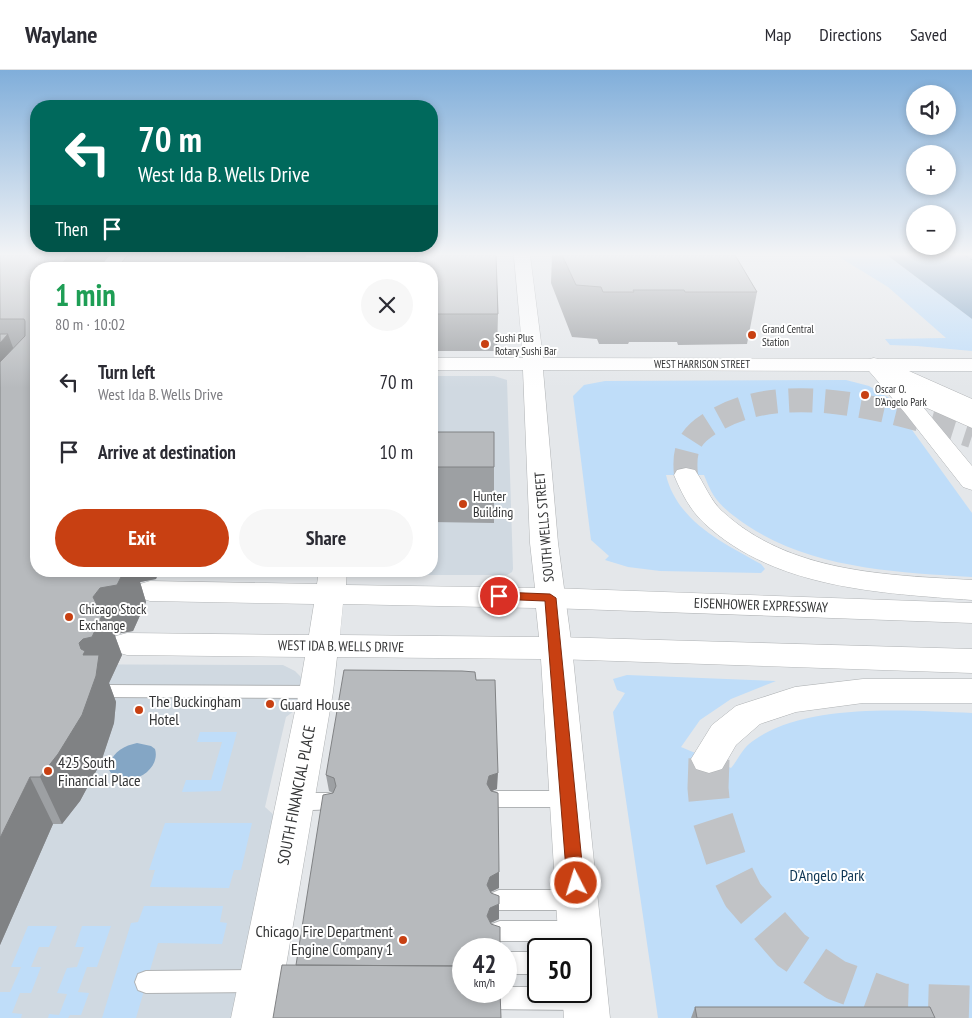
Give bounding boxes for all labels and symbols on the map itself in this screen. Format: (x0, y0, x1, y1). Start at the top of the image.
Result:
place label: Grand Central Station (762, 322, 814, 349)
marker: Grand Central Station (746, 329, 758, 341)
place label: Sushi Plus Rotary Sushi Bar (495, 331, 557, 358)
marker: Sushi Plus Rotary Sushi Bar (479, 338, 491, 350)
street label: WEST HARRISON STREET (654, 357, 750, 371)
place label: Oscar O. D'Angelo Park (875, 382, 927, 409)
marker: Oscar O. D'Angelo Park (859, 389, 871, 401)
street label: SOUTH WELLS STREET (530, 470, 558, 583)
place label: Hunter Building (473, 487, 513, 521)
marker: Hunter Building (457, 498, 469, 510)
pin (478, 575, 520, 617)
street label: EISENHOWER EXPRESSWAY (694, 594, 829, 616)
place label: Chicago Stock Exchange (79, 600, 147, 634)
marker: Chicago Stock Exchange (63, 611, 75, 623)
street label: WEST IDA B. WELLS DRIVE (278, 636, 404, 656)
place label: The Buckingham Hotel (149, 691, 241, 729)
place label: Guard House (280, 694, 350, 714)
marker: Guard House (264, 698, 276, 710)
marker: The Buckingham Hotel (133, 704, 145, 716)
street label: SOUTH FINANCIAL PLACE (273, 723, 319, 866)
place label: 425 South Financial Place (58, 752, 141, 790)
marker: 425 South Financial Place (42, 765, 54, 777)
position arrow (549, 856, 601, 908)
park label: D'Angelo Park (789, 865, 865, 885)
place label: Chicago Fire Department Engine Company 1 (255, 921, 394, 959)
marker: Chicago Fire Department Engine Company 1 (397, 934, 409, 946)
speed limit sign: 50 (527, 938, 592, 1003)

